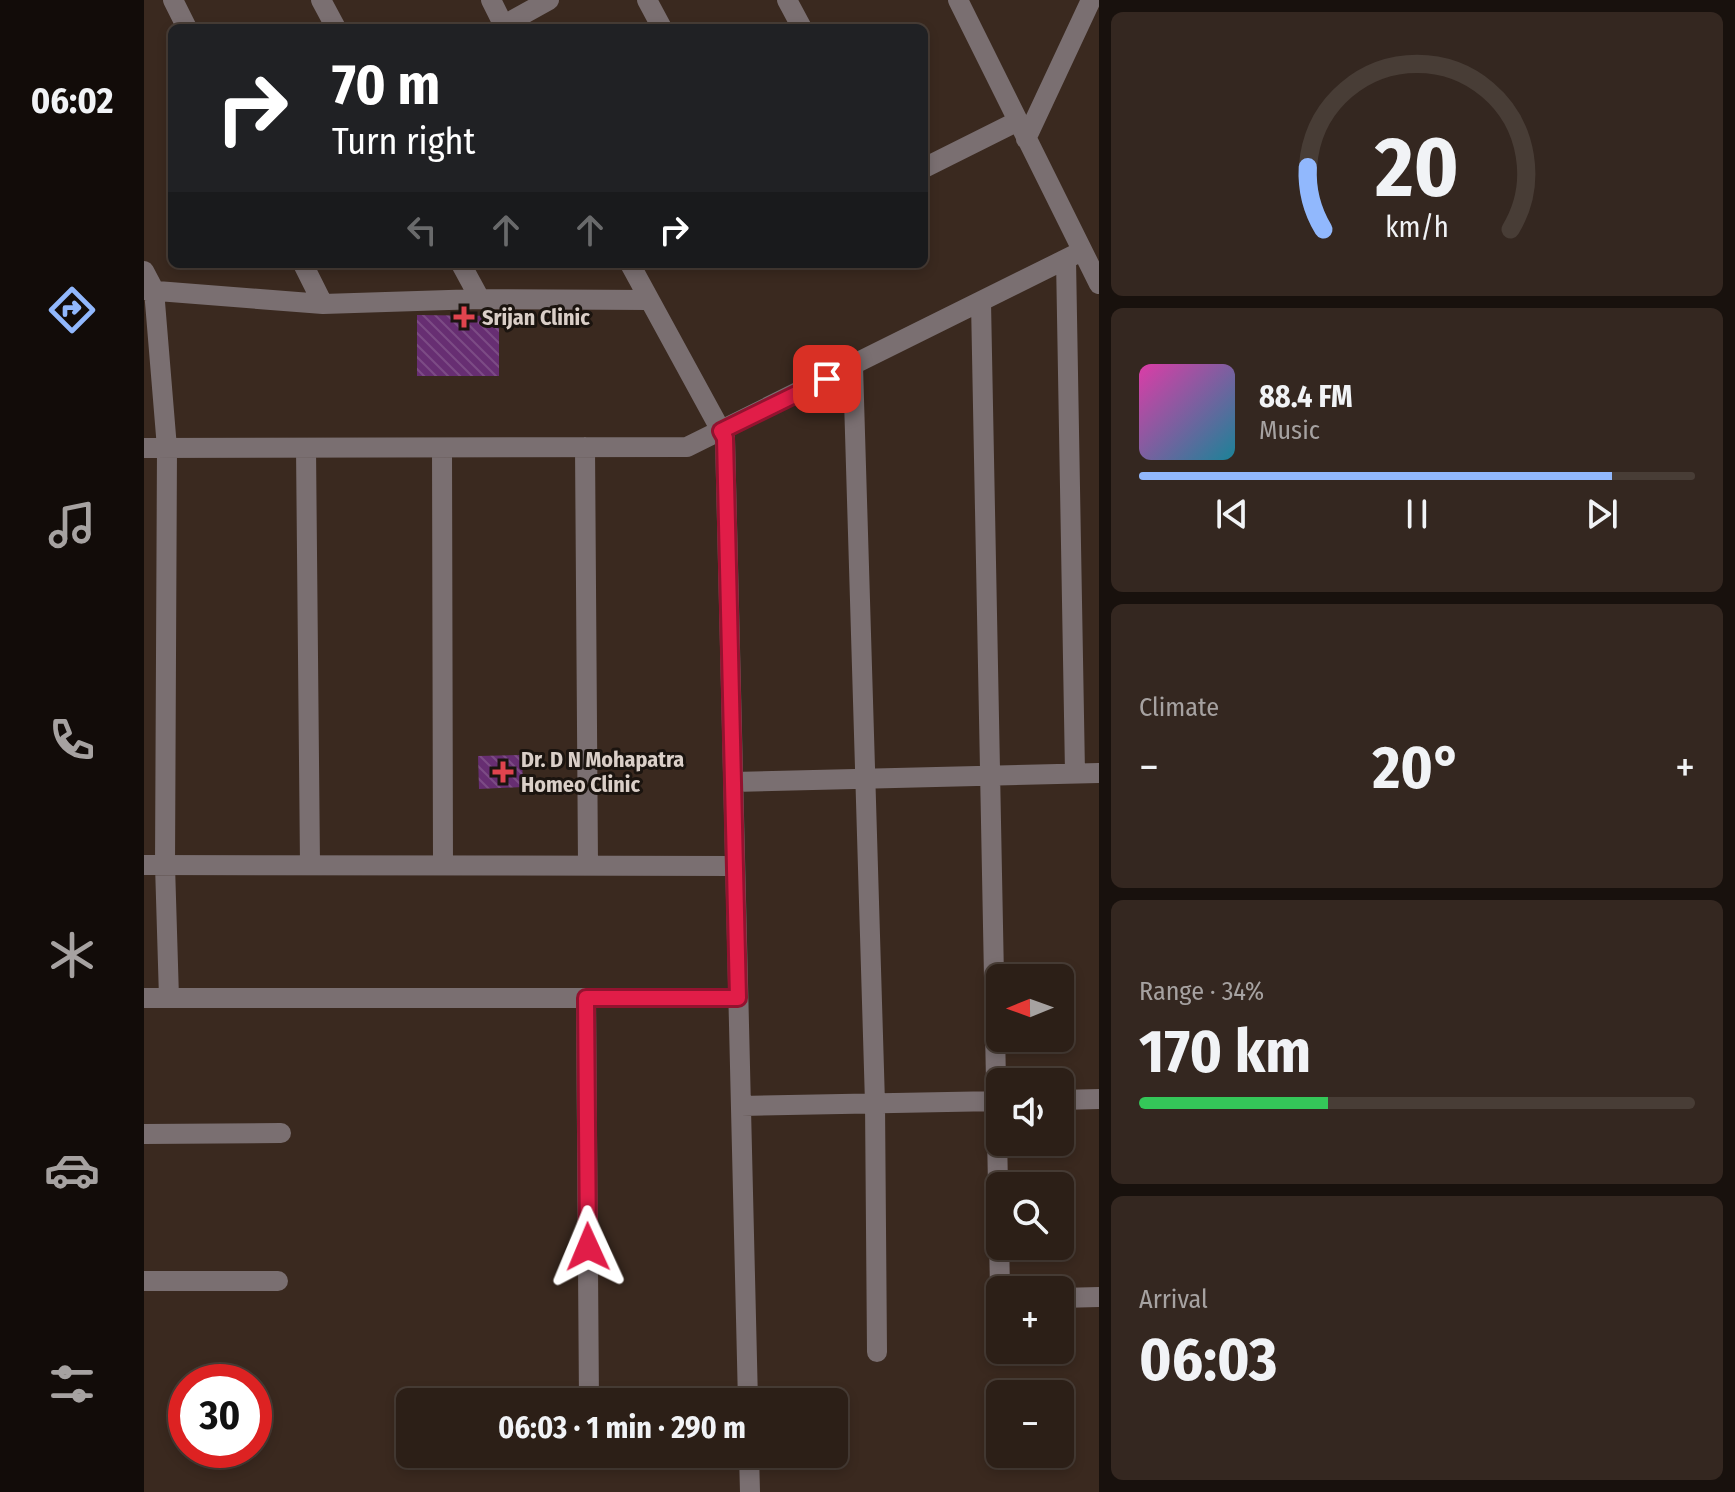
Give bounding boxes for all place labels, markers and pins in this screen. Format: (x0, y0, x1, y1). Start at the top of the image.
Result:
place label: Srijan Clinic (482, 304, 590, 331)
marker: Srijan Clinic (453, 306, 475, 328)
pin (793, 345, 861, 413)
place label: Dr. D N Mohapatra Homeo Clinic (521, 746, 684, 798)
marker: Dr. D N Mohapatra Homeo Clinic (492, 761, 514, 783)

